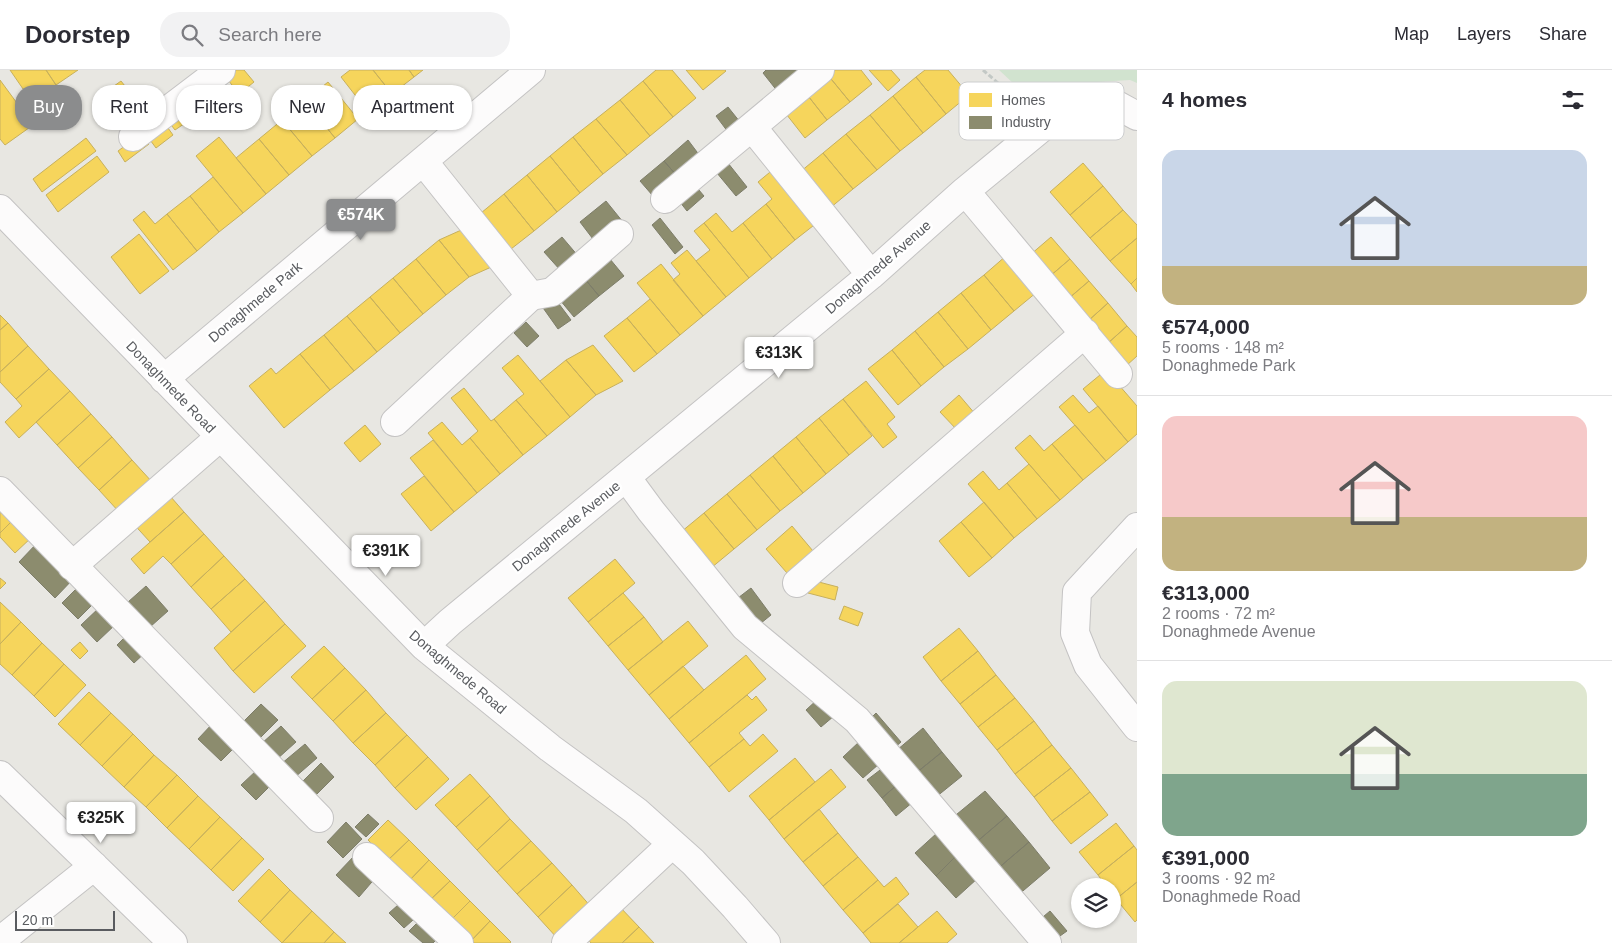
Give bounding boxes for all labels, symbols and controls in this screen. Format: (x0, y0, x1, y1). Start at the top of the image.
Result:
search box (160, 12, 510, 57)
text: Doorstep (25, 21, 130, 48)
icon: search (178, 21, 206, 49)
text: Search here (218, 24, 322, 45)
text: Map (1394, 24, 1429, 44)
text: Layers (1457, 24, 1511, 44)
text: Share (1539, 24, 1587, 44)
legend (959, 82, 1124, 140)
chip: Buy (15, 85, 82, 130)
chip: Rent (92, 85, 166, 130)
chip: Filters (176, 85, 261, 130)
chip: New (271, 85, 343, 130)
chip: Apartment (353, 85, 472, 130)
icon: filters (1559, 86, 1587, 114)
text: 4 homes (1162, 88, 1247, 111)
text: Homes (1001, 92, 1045, 108)
text: Industry (1001, 114, 1051, 130)
icon: home (1330, 183, 1420, 273)
pin: €574K (326, 198, 396, 241)
text: €574K (337, 206, 385, 223)
street label: Donaghmede Avenue (822, 217, 934, 317)
street label: Donaghmede Park (205, 258, 306, 346)
text: €574,000 (1162, 315, 1250, 338)
pin: €313K (744, 336, 814, 379)
street label: Donaghmede Road (123, 338, 219, 436)
text: 5 rooms · 148 m² (1162, 339, 1284, 356)
text: €313K (755, 344, 803, 361)
text: Donaghmede Park (1162, 357, 1295, 374)
icon: home (1330, 448, 1420, 538)
street label: Donaghmede Avenue (509, 477, 623, 575)
pin: €391K (351, 534, 421, 577)
text: €391K (362, 542, 410, 559)
text: €313,000 (1162, 581, 1250, 604)
text: 2 rooms · 72 m² (1162, 605, 1275, 622)
text: Donaghmede Avenue (1162, 623, 1316, 640)
street label: Donaghmede Road (406, 627, 510, 717)
icon: home (1330, 713, 1420, 803)
pin: €325K (66, 802, 136, 844)
text: €325K (77, 809, 125, 826)
text: €391,000 (1162, 846, 1250, 869)
text: 3 rooms · 92 m² (1162, 870, 1275, 887)
map controls (1071, 878, 1121, 928)
button: layers (1071, 878, 1121, 928)
text: Donaghmede Road (1162, 888, 1301, 905)
scale bar (15, 908, 115, 931)
text: 20 m (22, 912, 53, 928)

